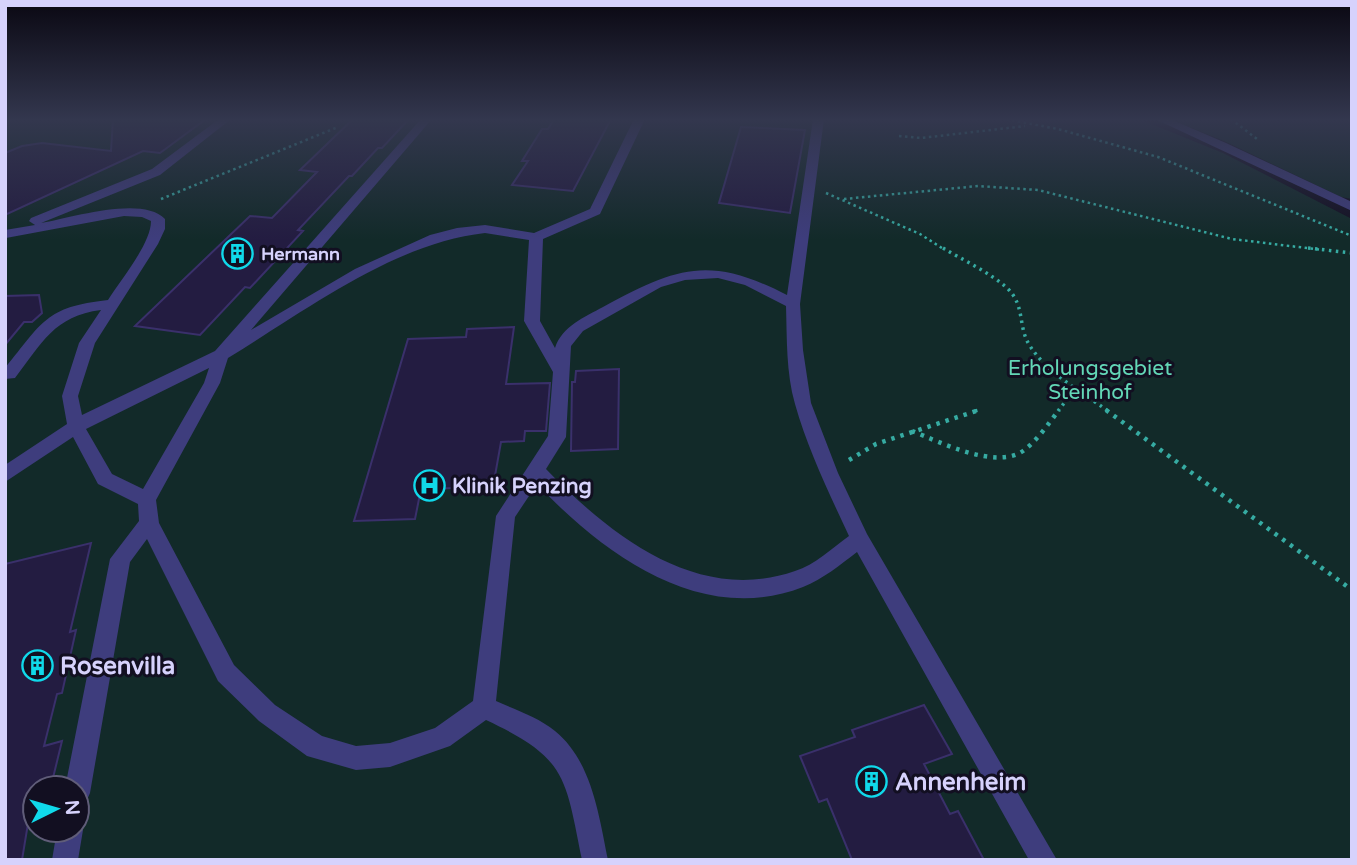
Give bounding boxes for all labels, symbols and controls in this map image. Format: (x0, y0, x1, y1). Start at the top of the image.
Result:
building icon: Hermann (221, 237, 255, 271)
place label: Hermann (261, 243, 340, 265)
park label: Erholungsgebiet Steinhof (1008, 356, 1172, 405)
hospital icon: Klinik Penzing (412, 469, 446, 503)
place label: Klinik Penzing (452, 474, 592, 499)
building icon: Rosenvilla (20, 649, 54, 683)
place label: Rosenvilla (60, 652, 175, 681)
building icon: Annenheim (855, 765, 889, 799)
place label: Annenheim (895, 768, 1026, 797)
north arrow (21, 774, 91, 844)
text: N (60, 799, 84, 816)

